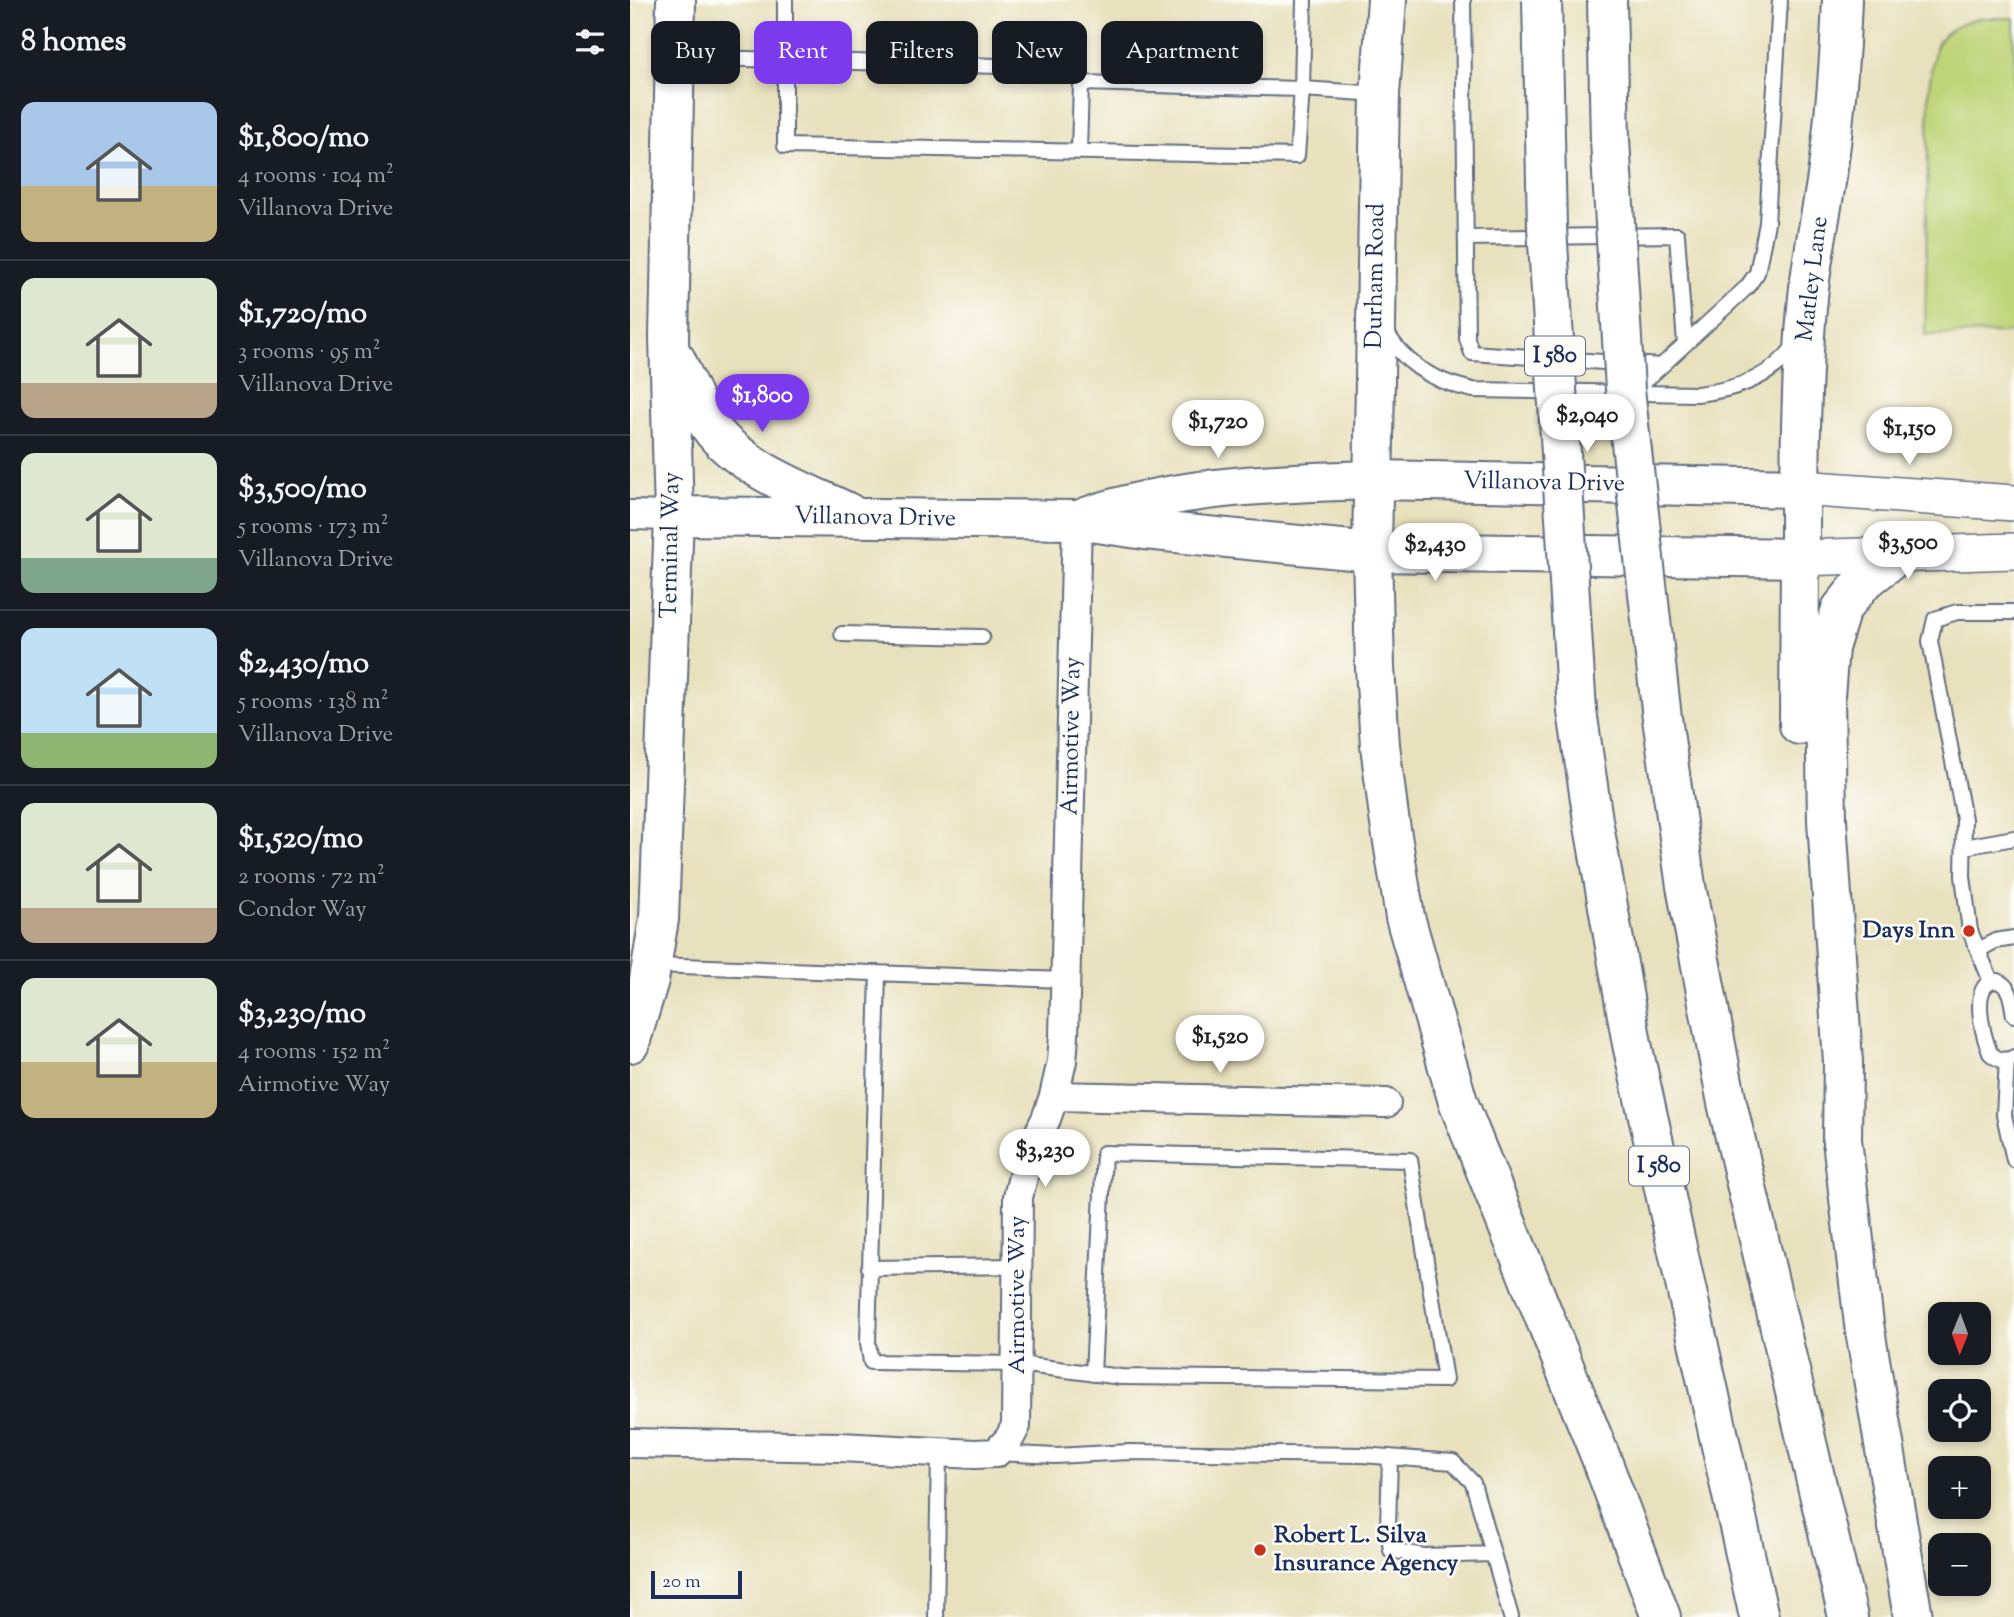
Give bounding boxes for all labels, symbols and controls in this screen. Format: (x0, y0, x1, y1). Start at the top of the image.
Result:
text: 8 homes (21, 21, 126, 64)
chip: Buy (651, 21, 740, 84)
chip: Rent (754, 21, 852, 84)
chip: Filters (866, 21, 978, 84)
chip: New (992, 21, 1087, 84)
chip: Apartment (1101, 21, 1263, 84)
icon: filters (571, 23, 609, 61)
text: $1,800/mo (238, 117, 369, 160)
icon: home (77, 130, 161, 214)
text: 4 rooms · 104 m² (238, 160, 394, 193)
text: Villanova Drive (238, 193, 393, 226)
street label: Durham Road (1358, 202, 1394, 349)
street label: Matley Lane (1788, 214, 1838, 344)
text: $1,720/mo (238, 293, 367, 336)
icon: home (77, 306, 161, 390)
text: 3 rooms · 95 m² (238, 336, 381, 369)
road number: I 580 (1525, 336, 1585, 376)
text: Villanova Drive (238, 369, 393, 402)
pin: $1,800 (705, 374, 819, 434)
text: $1,800 (731, 380, 793, 413)
pin: $2,040 (1530, 394, 1644, 454)
pin: $1,720 (1161, 400, 1275, 460)
text: $2,040 (1556, 400, 1618, 433)
text: $1,720 (1188, 406, 1248, 439)
pin: $1,150 (1852, 407, 1966, 467)
text: $1,150 (1882, 413, 1936, 446)
street label: Villanova Drive (1463, 465, 1625, 501)
text: $3,500/mo (238, 468, 367, 511)
street label: Terminal Way (653, 471, 689, 619)
icon: home (77, 481, 161, 565)
street label: Villanova Drive (794, 500, 956, 536)
text: 5 rooms · 173 m² (238, 511, 389, 544)
pin: $3,500 (1851, 522, 1965, 581)
pin: $2,430 (1378, 524, 1492, 583)
text: $3,500 (1878, 527, 1938, 560)
text: $2,430 (1404, 529, 1466, 562)
text: Villanova Drive (238, 544, 393, 577)
text: $2,430/mo (238, 643, 369, 686)
icon: home (77, 656, 161, 740)
street label: Airmotive Way (1054, 656, 1090, 816)
text: 5 rooms · 138 m² (238, 686, 389, 719)
text: Villanova Drive (238, 719, 393, 752)
text: $1,520/mo (238, 818, 363, 861)
icon: home (77, 831, 161, 915)
text: 2 rooms · 72 m² (238, 861, 385, 894)
text: Condor Way (238, 894, 367, 927)
place label: Days Inn (1863, 914, 1956, 948)
marker: Days Inn (1961, 923, 1977, 939)
text: $3,230/mo (238, 993, 366, 1036)
icon: home (77, 1006, 161, 1090)
pin: $1,520 (1163, 1016, 1277, 1075)
text: $1,520 (1191, 1021, 1249, 1054)
text: 4 rooms · 152 m² (238, 1036, 390, 1069)
text: Airmotive Way (238, 1069, 390, 1102)
pin: $3,230 (988, 1130, 1102, 1189)
text: $3,230 (1015, 1135, 1075, 1168)
road number: I 580 (1629, 1147, 1689, 1186)
street label: Airmotive Way (1001, 1216, 1035, 1374)
north arrow (1928, 1302, 1992, 1365)
map controls (1928, 1302, 1991, 1596)
button: locate (1928, 1379, 1991, 1442)
button: + (1928, 1456, 1991, 1519)
place label: Robert L. Silva Insurance Agency (1274, 1519, 1458, 1581)
button: − (1928, 1533, 1991, 1596)
marker: Robert L. Silva Insurance Agency (1252, 1542, 1268, 1558)
scale bar (651, 1568, 742, 1600)
text: 20 m (662, 1569, 701, 1596)

